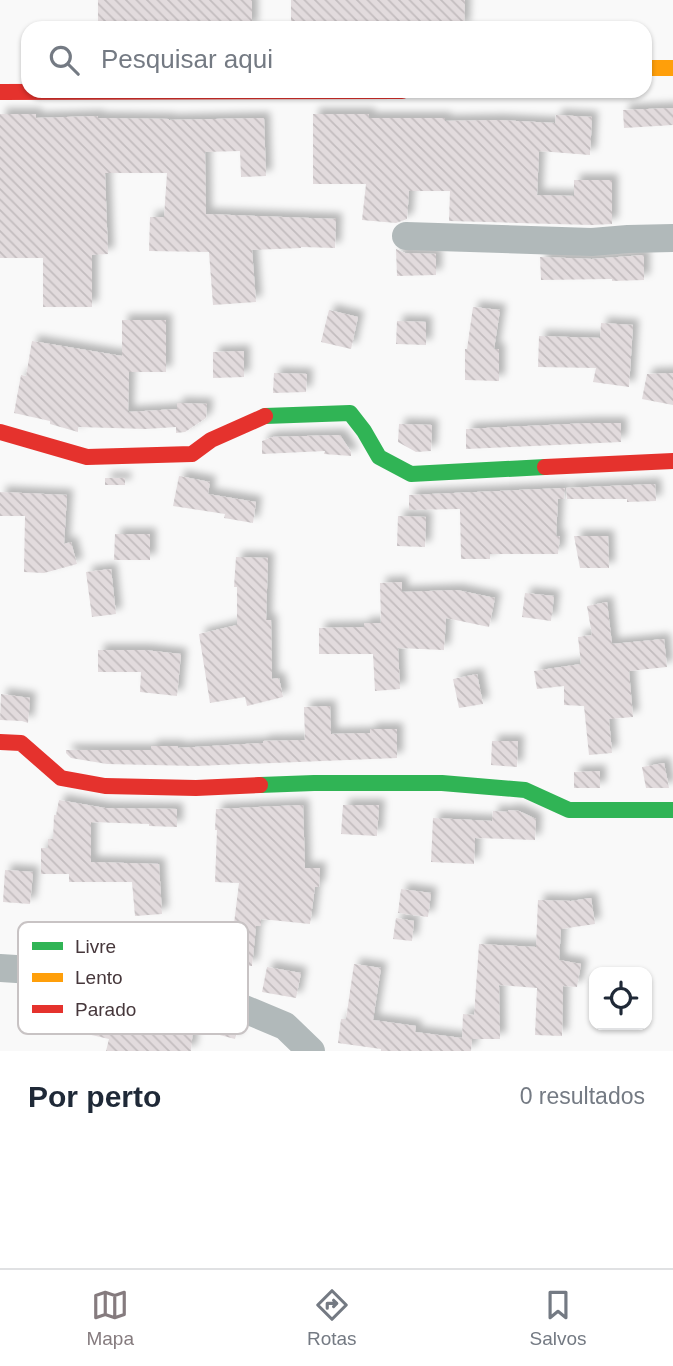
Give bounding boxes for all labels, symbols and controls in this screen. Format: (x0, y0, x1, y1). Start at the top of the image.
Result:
search box (21, 21, 652, 98)
icon: search (45, 41, 83, 79)
text: Pesquisar aqui (101, 44, 273, 74)
legend (18, 922, 248, 1034)
text: Livre (75, 936, 116, 957)
text: Lento (75, 967, 123, 988)
map controls (589, 967, 652, 1030)
button: locate (589, 967, 652, 1030)
text: Parado (75, 999, 136, 1020)
text: Por perto (28, 1080, 161, 1113)
text: 0 resultados (520, 1083, 645, 1109)
tab: Mapa (86, 1286, 134, 1350)
tab: Rotas (307, 1286, 357, 1350)
tab: Salvos (529, 1286, 587, 1350)

